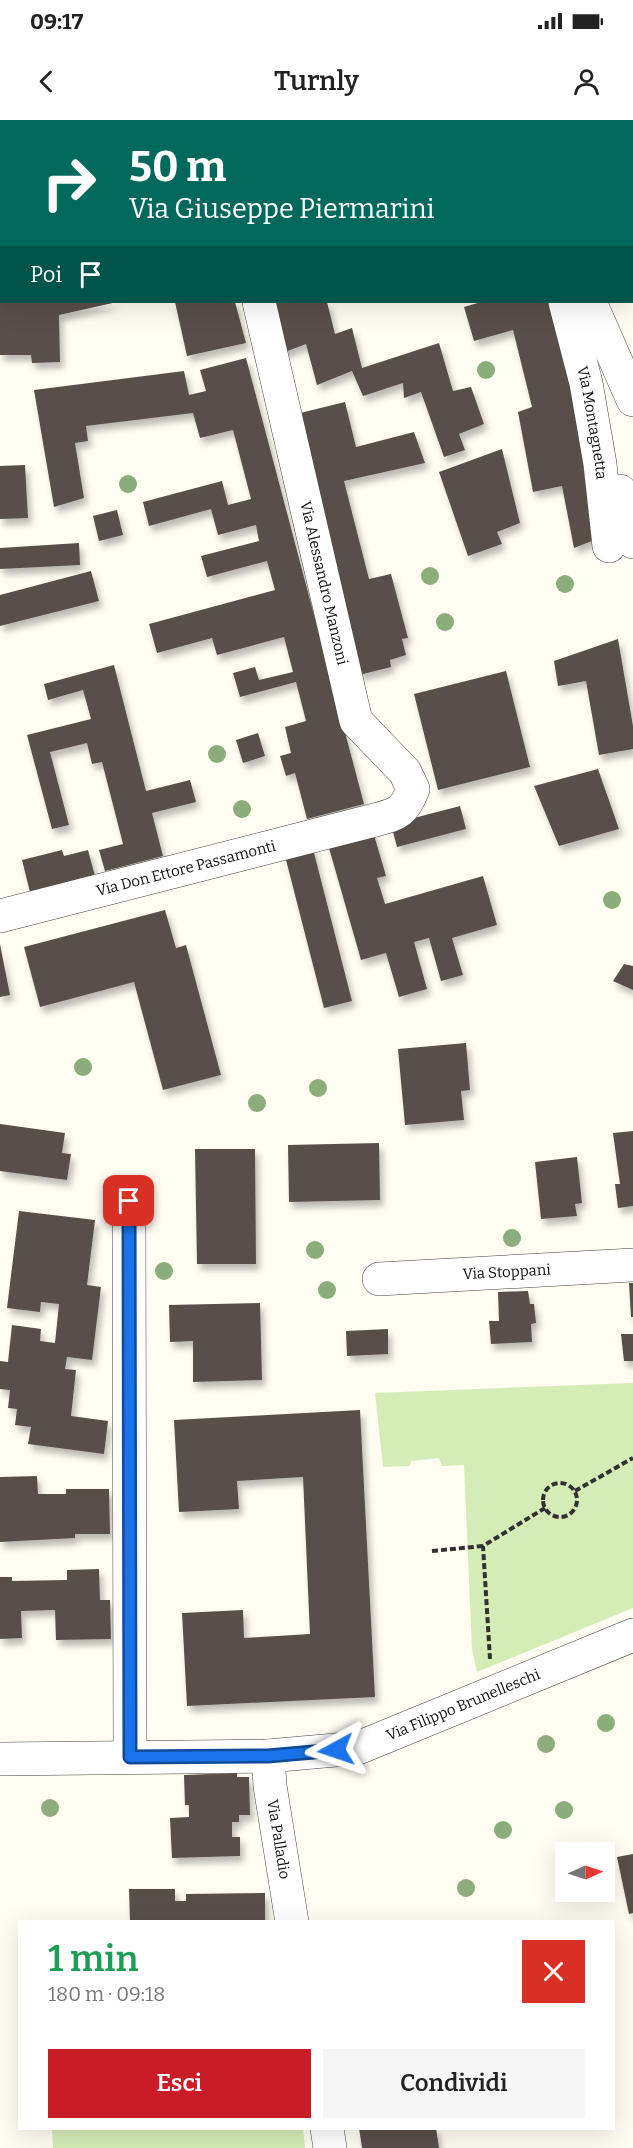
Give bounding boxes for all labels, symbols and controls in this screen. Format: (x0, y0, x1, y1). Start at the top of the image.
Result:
text: 09:17 (30, 8, 83, 35)
icon: back (30, 65, 63, 98)
text: Turnly (274, 65, 359, 97)
icon: person (570, 65, 603, 98)
text: 50 m (129, 142, 226, 192)
icon: right (30, 144, 108, 222)
text: Via Giuseppe Piermarini (129, 193, 435, 225)
icon: arrive (74, 258, 107, 291)
text: Poi (30, 261, 62, 288)
street label: Via Montagnetta (573, 364, 611, 480)
street label: Via Alessandro Manzoni (296, 499, 352, 667)
street label: Via Don Ettore Passamonti (94, 837, 278, 900)
pin (103, 1175, 154, 1226)
icon: arrive (112, 1184, 145, 1217)
street label: Via Stoppani (462, 1261, 552, 1283)
street label: Via Filippo Brunelleschi (384, 1665, 543, 1744)
position arrow (304, 1718, 368, 1782)
street label: Via Palladio (263, 1798, 294, 1881)
north arrow (555, 1842, 615, 1902)
map controls (555, 1842, 615, 1902)
text: 1 min (48, 1937, 139, 1981)
button: close (522, 1940, 585, 2003)
text: 180 m · 09:18 (48, 1982, 165, 2006)
button: Esci (48, 2049, 311, 2118)
button: Condividi (323, 2049, 585, 2118)

